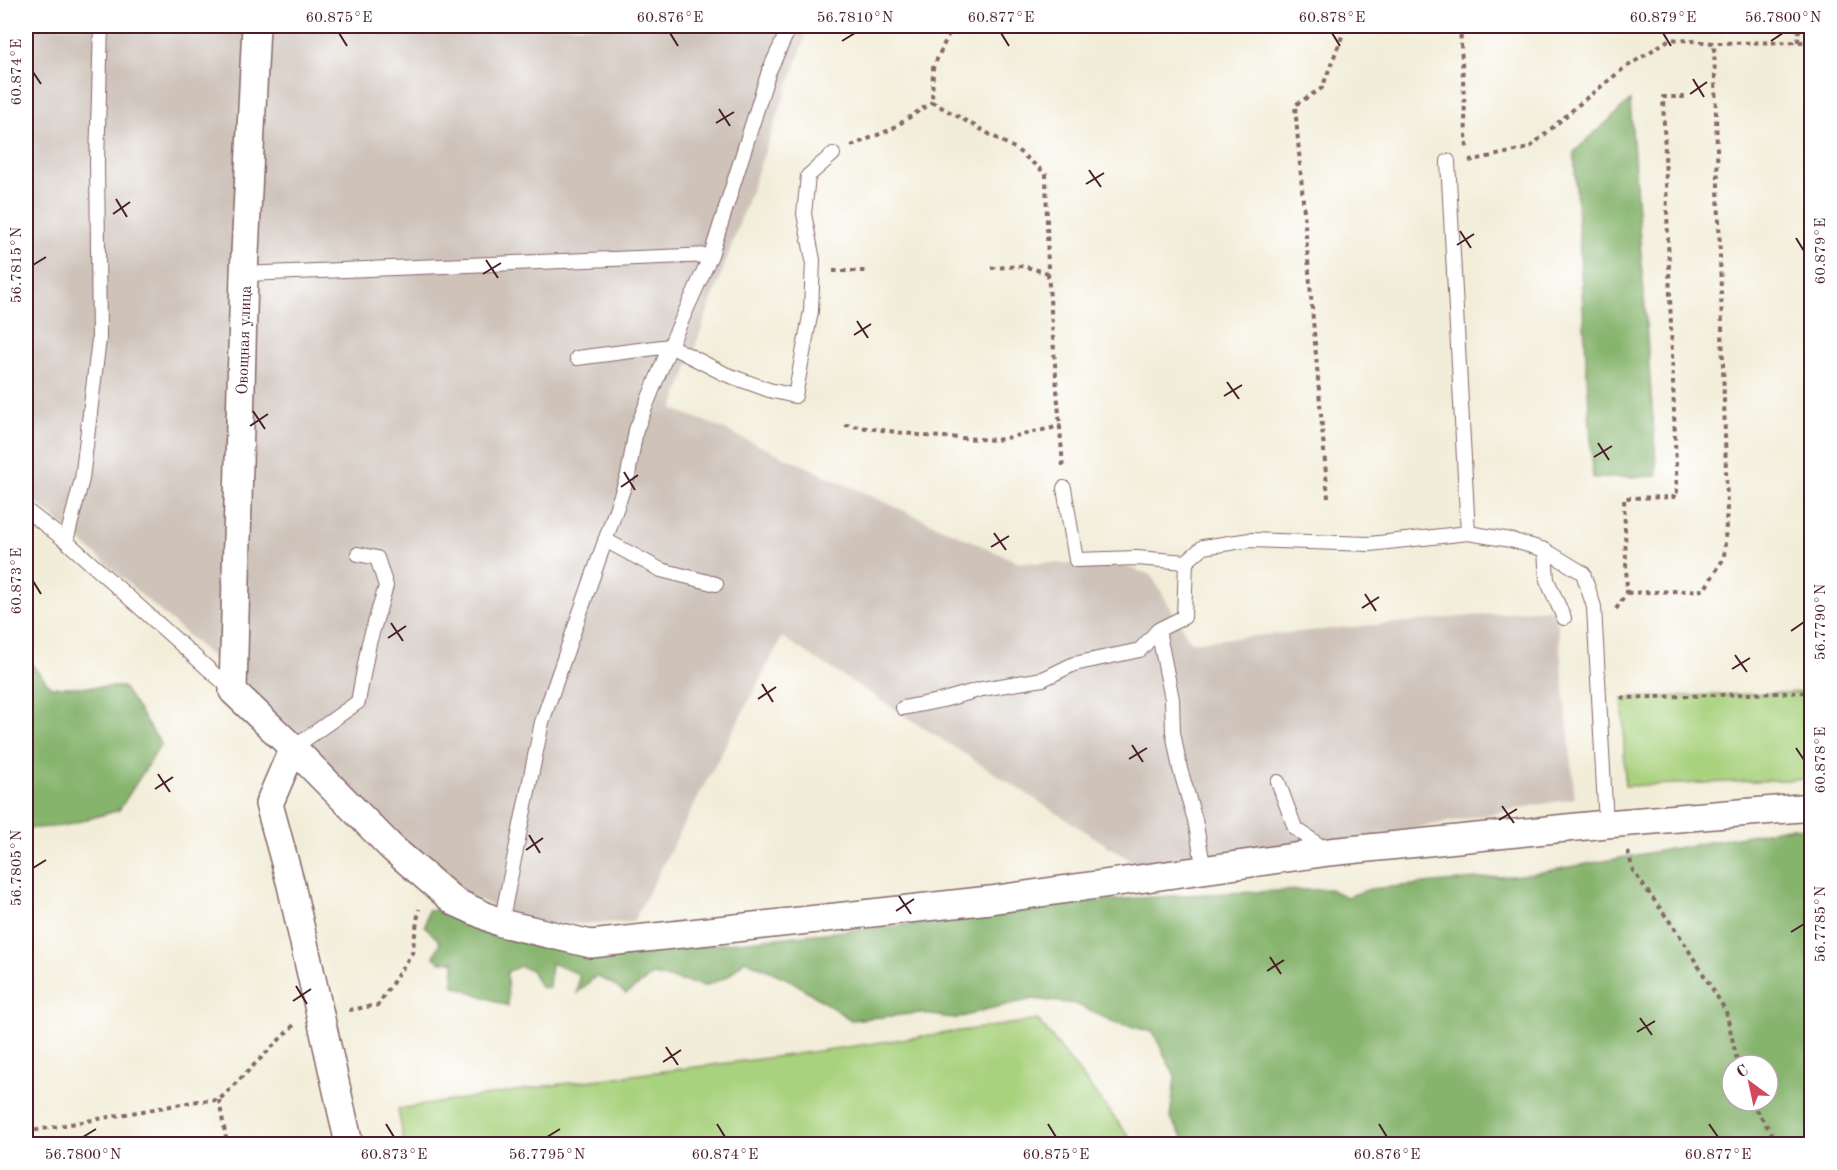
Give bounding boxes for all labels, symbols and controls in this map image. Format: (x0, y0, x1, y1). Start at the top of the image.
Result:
text: 60.875°E (306, 11, 372, 26)
text: 60.876°E (637, 11, 703, 26)
text: 56.7810°N (817, 11, 894, 26)
text: 60.877°E (968, 11, 1034, 26)
text: 60.878°E (1299, 11, 1365, 26)
text: 60.879°E (1630, 11, 1696, 26)
text: 56.7800°N (1745, 11, 1822, 26)
text: 60.874°E (10, 39, 25, 105)
text: 60.879°E (1814, 218, 1829, 284)
text: 56.7815°N (10, 226, 25, 303)
street label: Овощная улица (235, 285, 255, 395)
text: 60.873°E (10, 548, 25, 614)
text: 56.7790°N (1814, 583, 1829, 660)
text: 60.878°E (1814, 727, 1829, 793)
text: 56.7805°N (10, 829, 25, 906)
text: 56.7785°N (1814, 885, 1829, 962)
north arrow (1720, 1053, 1780, 1113)
text: С (1734, 1063, 1752, 1082)
text: 56.7800°N (45, 1148, 122, 1163)
text: 60.873°E (361, 1148, 427, 1163)
text: 56.7795°N (509, 1148, 586, 1163)
text: 60.874°E (692, 1148, 758, 1163)
text: 60.875°E (1023, 1148, 1089, 1163)
text: 60.876°E (1354, 1148, 1420, 1163)
text: 60.877°E (1685, 1148, 1751, 1163)

